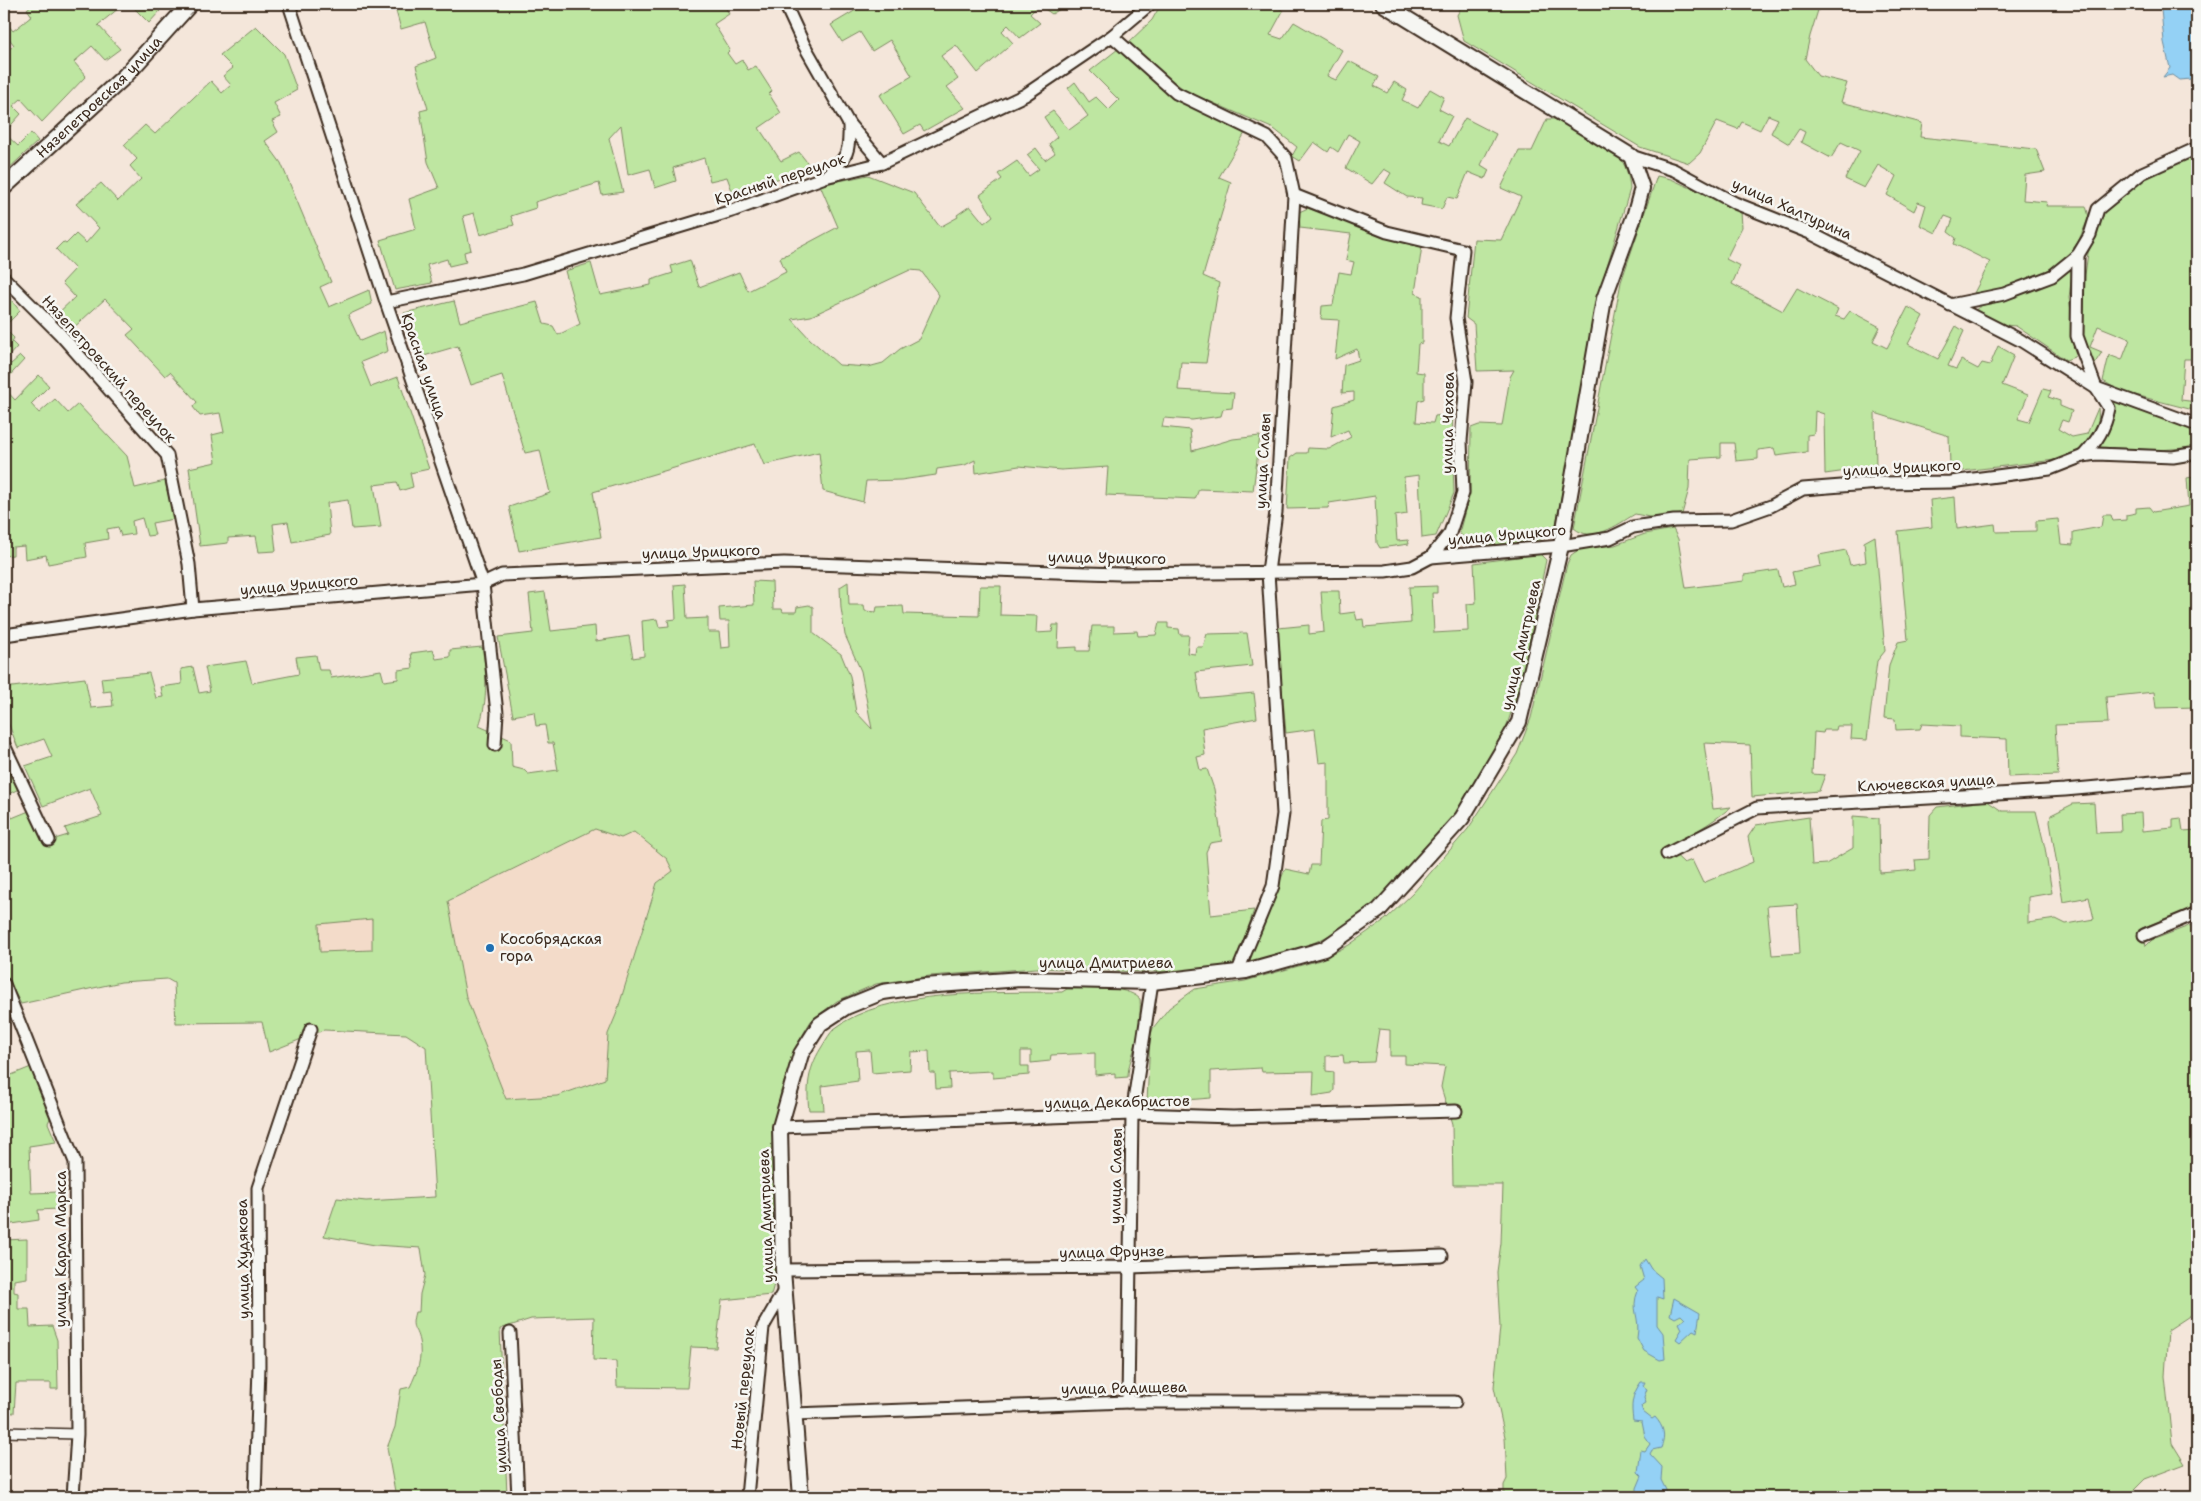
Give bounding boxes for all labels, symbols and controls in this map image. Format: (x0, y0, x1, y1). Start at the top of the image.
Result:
street label: Нязепетровская улица (32, 31, 167, 163)
street label: Красный переулок (712, 148, 848, 210)
street label: улица Халтурина (1729, 174, 1856, 245)
street label: Нязепетровский переулок (37, 291, 181, 447)
street label: Красная улица (396, 310, 452, 422)
street label: улица Чехова (1437, 371, 1459, 474)
street label: улица Славы (1250, 412, 1276, 510)
street label: улица Урицкого (1842, 455, 1962, 481)
street label: улица Урицкого (1447, 520, 1567, 550)
street label: улица Урицкого (641, 540, 761, 564)
street label: улица Урицкого (1048, 547, 1166, 569)
street label: улица Урицкого (239, 570, 359, 600)
street label: улица Дмитриева (1496, 577, 1546, 712)
street label: Ключевская улица (1857, 769, 1996, 797)
place label: Кособрядская гора (500, 929, 602, 966)
marker: Кособрядская гора (484, 942, 496, 954)
street label: улица Дмитриева (1039, 953, 1174, 973)
street label: улица Декабристов (1044, 1091, 1190, 1113)
street label: улица Славы (1105, 1128, 1127, 1224)
street label: улица Дмитриева (754, 1148, 778, 1283)
street label: улица Карла Маркса (51, 1170, 71, 1327)
street label: улица Худякова (232, 1198, 254, 1319)
street label: улица Фрунзе (1059, 1241, 1165, 1263)
street label: Новый переулок (727, 1328, 759, 1450)
street label: улица Свободы (486, 1358, 512, 1474)
street label: улица Радищева (1061, 1377, 1188, 1399)

